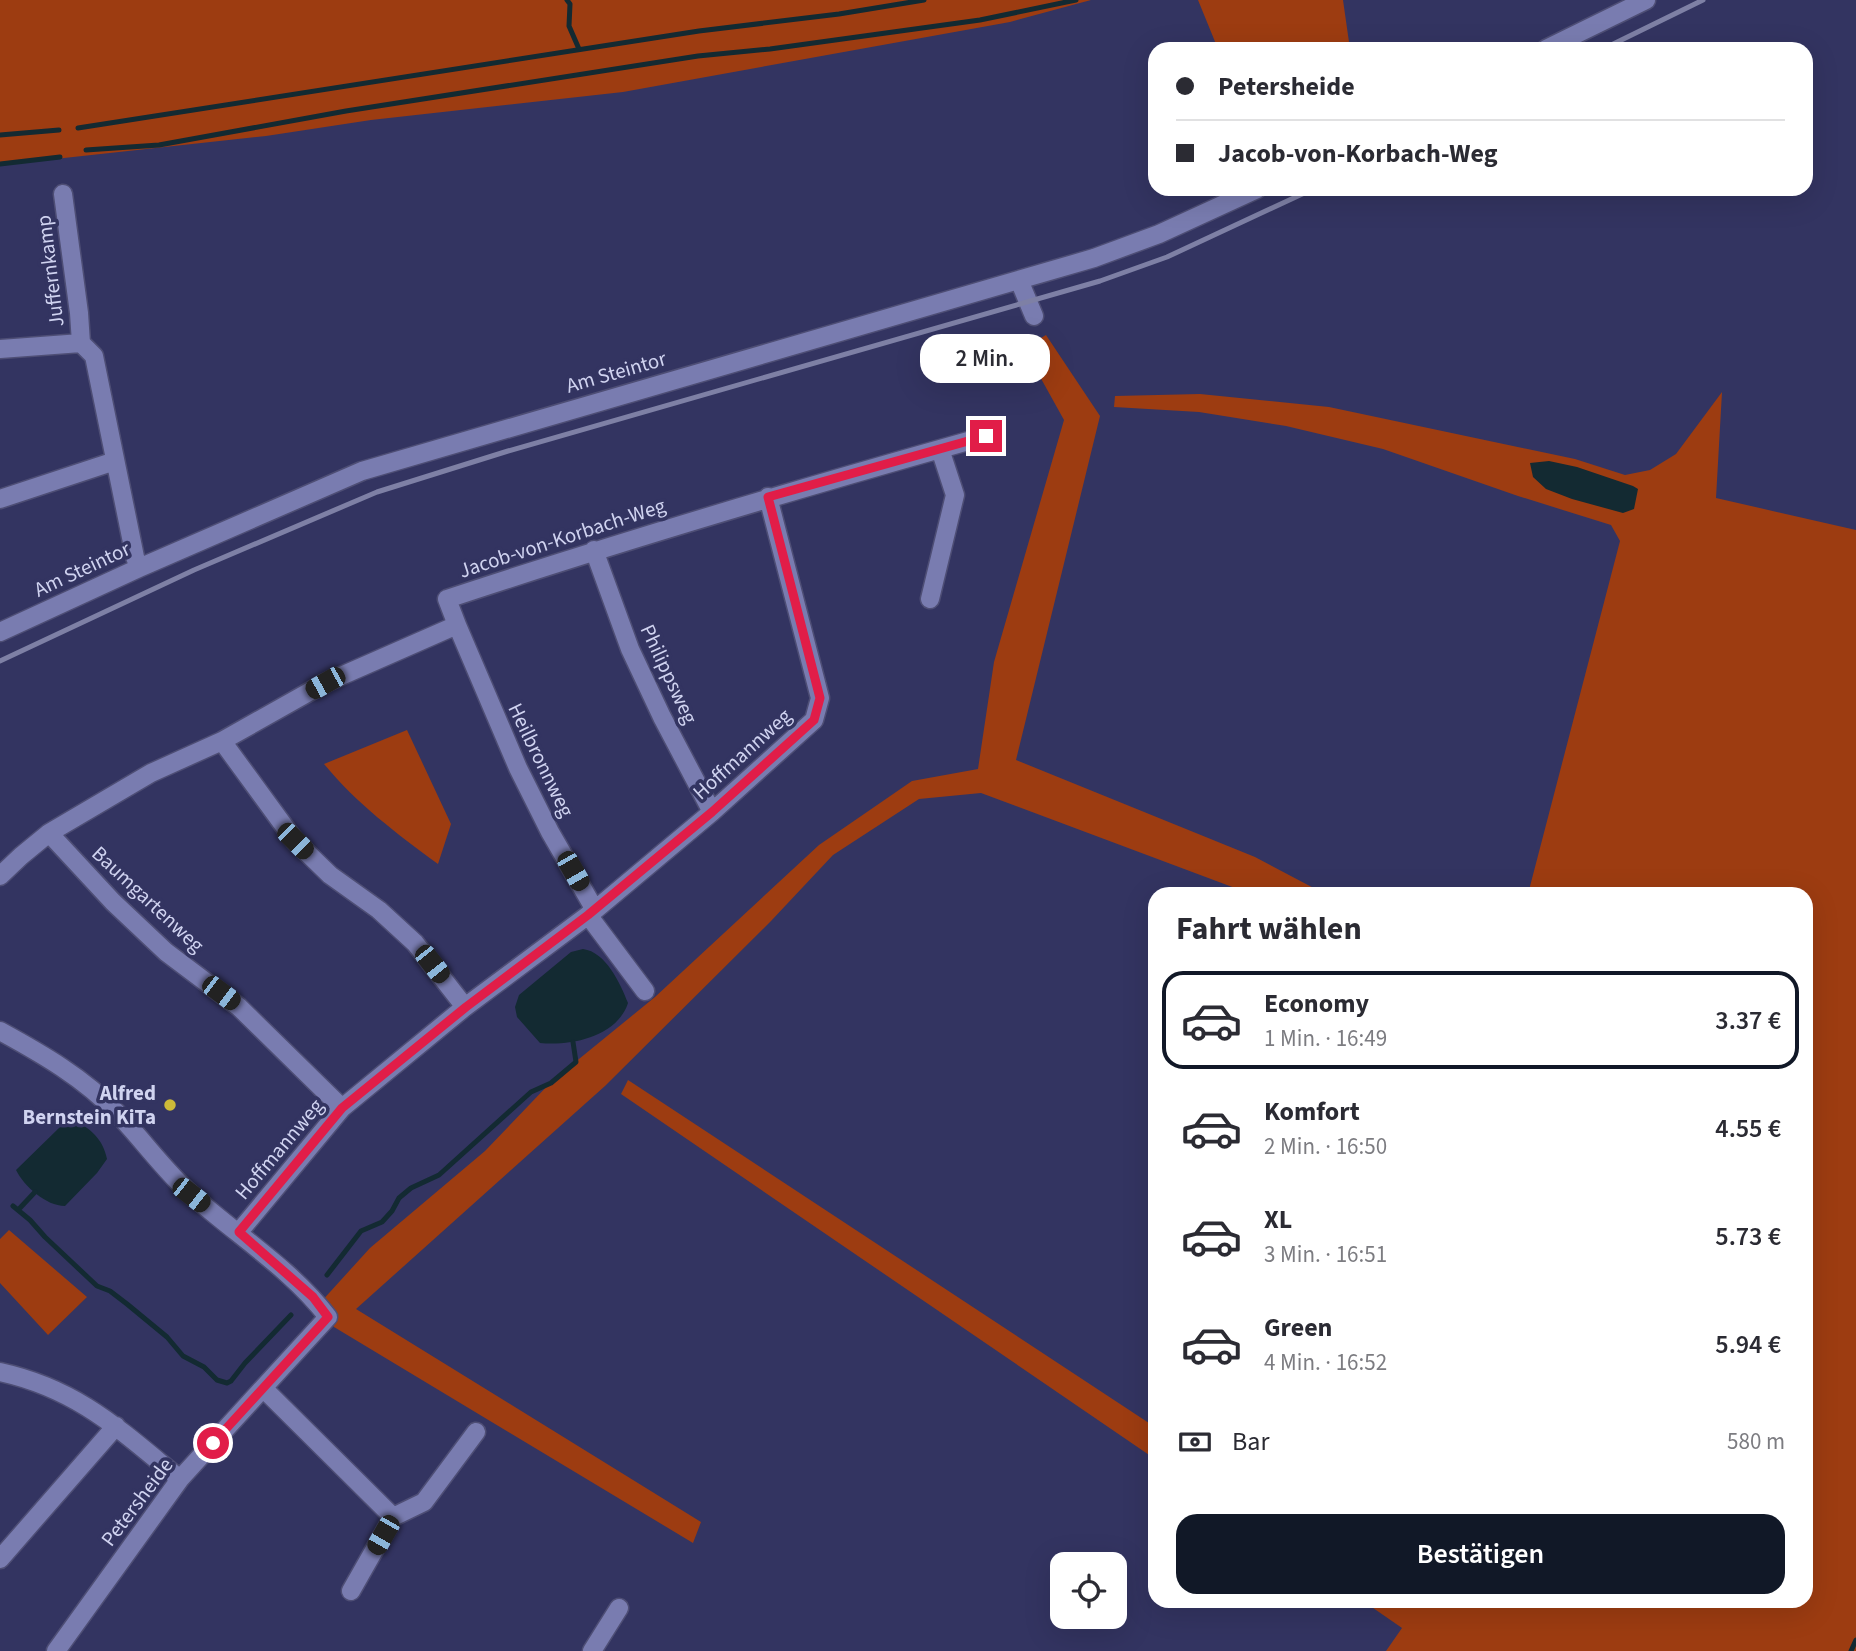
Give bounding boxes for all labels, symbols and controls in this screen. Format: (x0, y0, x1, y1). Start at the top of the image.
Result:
text: Petersheide (1218, 68, 1355, 105)
text: Jacob-von-Korbach-Weg (1218, 135, 1498, 172)
street label: Juffernkamp (28, 213, 72, 329)
callout: 2 Min. (921, 334, 1051, 384)
text: 2 Min. (956, 342, 1014, 375)
street label: Am Steintor (562, 343, 670, 401)
route end (970, 420, 1002, 452)
street label: Jacob-von-Korbach-Weg (455, 490, 670, 586)
street label: Am Steintor (29, 533, 136, 604)
street label: Philippsweg (633, 619, 705, 729)
car (302, 664, 349, 702)
street label: Heilbronnweg (500, 698, 582, 822)
street label: Hoffmannweg (686, 701, 798, 807)
car (273, 819, 318, 863)
street label: Baumgartenweg (85, 839, 211, 959)
car (554, 848, 593, 894)
text: Fahrt wählen (1176, 906, 1362, 952)
car (411, 941, 454, 987)
car (198, 972, 245, 1014)
text: Economy (1264, 985, 1369, 1022)
icon: car (1180, 989, 1243, 1052)
text: 3.37 € (1715, 1002, 1781, 1039)
text: 1 Min. · 16:49 (1264, 1022, 1387, 1055)
place label: Alfred Bernstein KiTa (23, 1078, 156, 1132)
street label: Hoffmannweg (228, 1092, 331, 1206)
text: Komfort (1264, 1093, 1360, 1130)
marker: Alfred Bernstein KiTa (162, 1097, 178, 1113)
icon: car (1180, 1097, 1243, 1160)
text: 4.55 € (1715, 1110, 1781, 1147)
text: 2 Min. · 16:50 (1264, 1130, 1387, 1163)
car (168, 1174, 215, 1216)
text: XL (1264, 1201, 1292, 1238)
icon: car (1180, 1205, 1243, 1268)
text: 5.73 € (1715, 1218, 1781, 1255)
text: 3 Min. · 16:51 (1264, 1238, 1387, 1271)
text: Green (1264, 1309, 1332, 1346)
icon: car (1180, 1313, 1243, 1376)
text: 5.94 € (1715, 1326, 1781, 1363)
text: 4 Min. · 16:52 (1264, 1346, 1387, 1379)
icon: cash (1176, 1423, 1214, 1461)
text: Bar (1232, 1423, 1269, 1460)
text: 580 m (1727, 1425, 1785, 1458)
route start (197, 1427, 229, 1459)
street label: Petersheide (94, 1451, 180, 1553)
car (364, 1512, 403, 1558)
button: Bestätigen (1176, 1514, 1785, 1594)
map controls (1050, 1552, 1127, 1629)
button: locate (1050, 1552, 1127, 1629)

